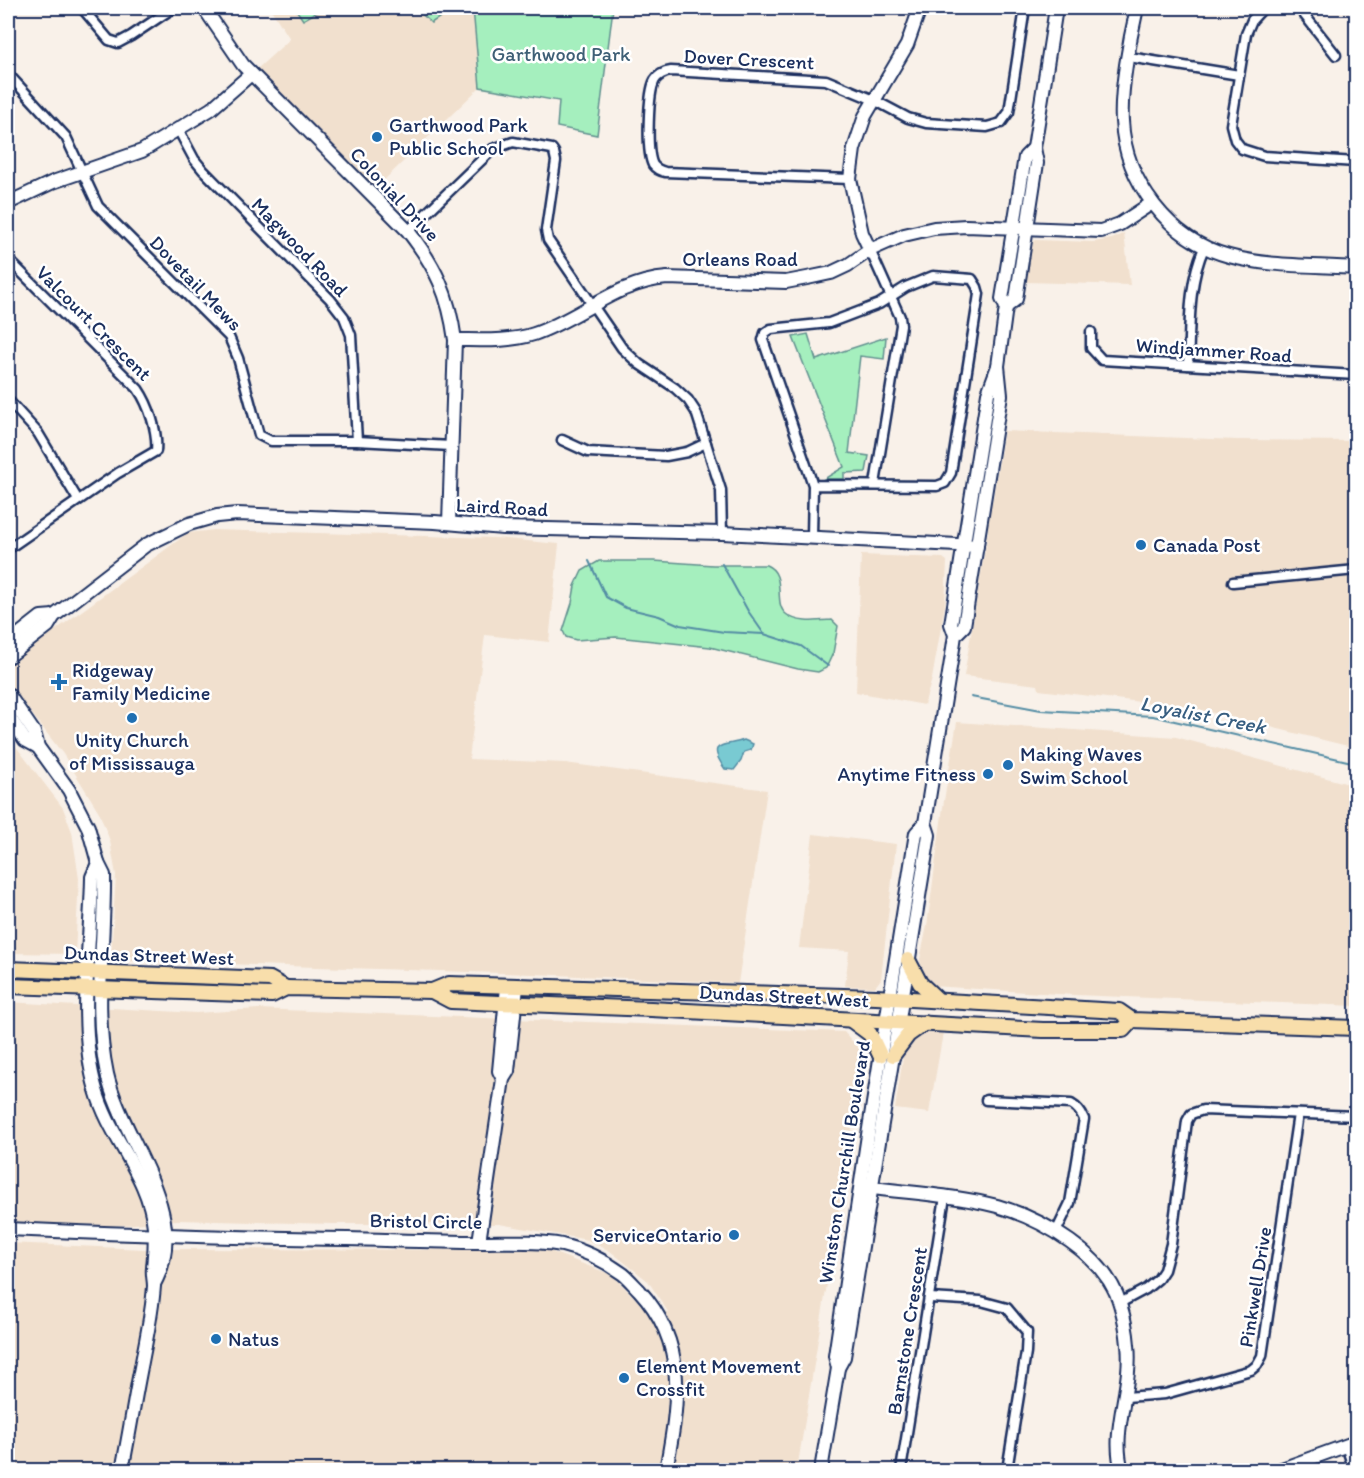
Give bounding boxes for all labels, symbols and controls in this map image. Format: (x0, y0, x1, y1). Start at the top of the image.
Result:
park label: Garthwood Park (492, 42, 631, 66)
street label: Dover Crescent (683, 44, 815, 74)
place label: Garthwood Park Public School (389, 113, 529, 160)
marker: Garthwood Park Public School (370, 130, 384, 144)
street label: Colonial Drive (345, 142, 445, 246)
street label: Magwood Road (247, 192, 353, 302)
street label: Dovetail Mews (145, 230, 247, 336)
street label: Orleans Road (682, 247, 798, 271)
street label: Valcourt Crescent (31, 260, 157, 386)
street label: Windjammer Road (1135, 333, 1293, 367)
street label: Laird Road (455, 493, 549, 521)
place label: Canada Post (1153, 533, 1261, 557)
marker: Canada Post (1134, 538, 1148, 552)
place label: Ridgeway Family Medicine (72, 658, 210, 705)
marker: Ridgeway Family Medicine (50, 673, 68, 691)
water label: Loyalist Creek (1138, 690, 1269, 739)
marker: Unity Church of Mississauga (125, 711, 139, 725)
place label: Unity Church of Mississauga (69, 728, 196, 775)
place label: Making Waves Swim School (1020, 742, 1142, 789)
marker: Making Waves Swim School (1001, 758, 1015, 772)
place label: Anytime Fitness (838, 762, 976, 786)
marker: Anytime Fitness (981, 767, 995, 781)
street label: Dundas Street West (64, 940, 235, 970)
street label: Dundas Street West (698, 980, 870, 1012)
street label: Winston Churchill Boulevard (813, 1038, 875, 1285)
street label: Bristol Circle (369, 1208, 483, 1234)
place label: ServiceOntario (593, 1223, 722, 1247)
street label: Pinkwell Drive (1234, 1225, 1276, 1349)
marker: ServiceOntario (727, 1228, 741, 1242)
street label: Barnstone Crescent (882, 1245, 932, 1417)
place label: Natus (228, 1327, 279, 1351)
marker: Natus (209, 1332, 223, 1346)
place label: Element Movement Crossfit (636, 1354, 802, 1401)
marker: Element Movement Crossfit (617, 1371, 631, 1385)

